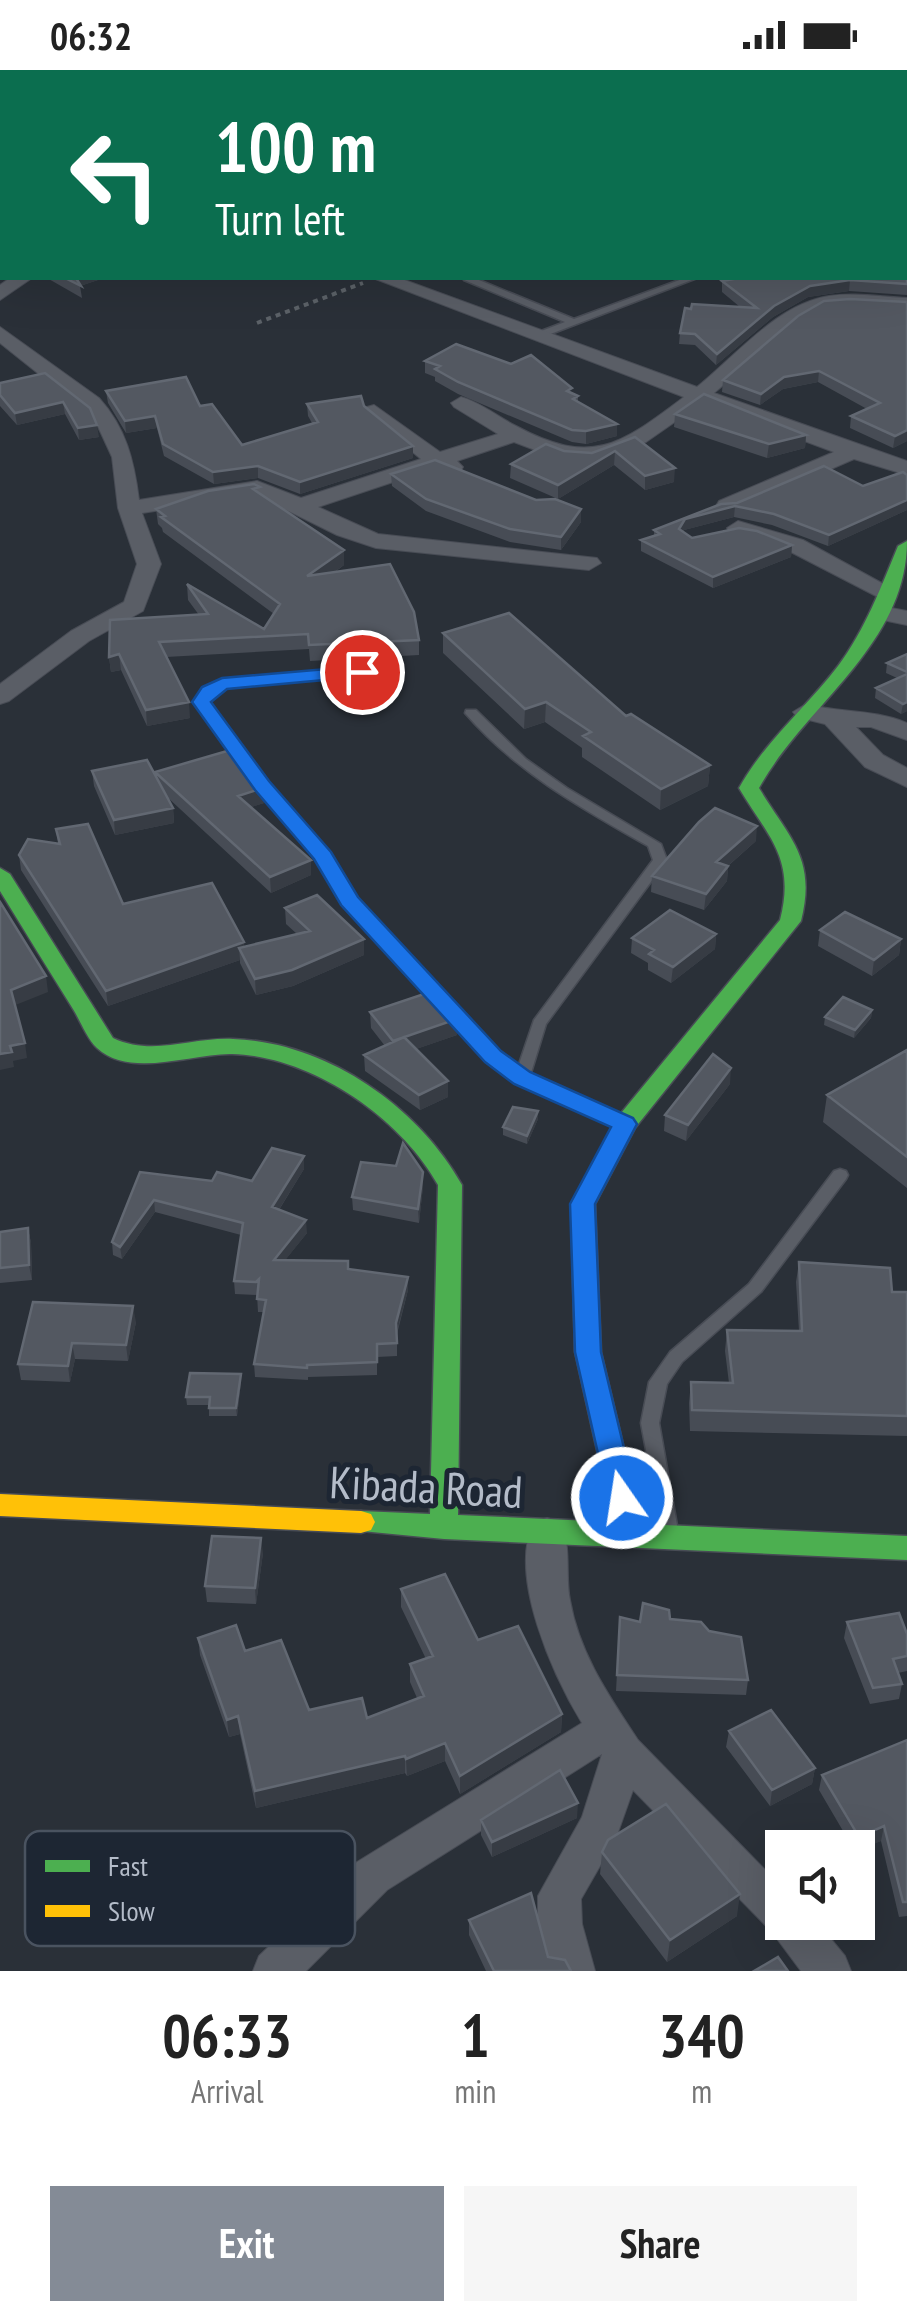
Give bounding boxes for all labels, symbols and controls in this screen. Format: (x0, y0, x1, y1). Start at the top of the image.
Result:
text: 06:32 (50, 11, 132, 60)
text: 100 m (215, 101, 376, 191)
icon: left (50, 110, 180, 240)
text: Turn left (215, 189, 345, 247)
pin (320, 630, 405, 715)
icon: arrive (335, 645, 390, 700)
position arrow (570, 1446, 674, 1550)
street label: Kibada Road (328, 1452, 524, 1520)
map controls (765, 1830, 875, 1940)
button: sound (765, 1830, 875, 1940)
legend (25, 1831, 355, 1946)
text: Fast (108, 1847, 148, 1884)
text: Slow (108, 1892, 155, 1929)
text: 06:33 (162, 1996, 292, 2074)
text: 1 (461, 1996, 490, 2074)
text: 340 (659, 1996, 745, 2074)
text: Arrival (191, 2070, 263, 2112)
text: min (454, 2070, 496, 2112)
text: m (691, 2070, 712, 2112)
button: Exit (50, 2186, 444, 2301)
button: Share (464, 2186, 857, 2301)

